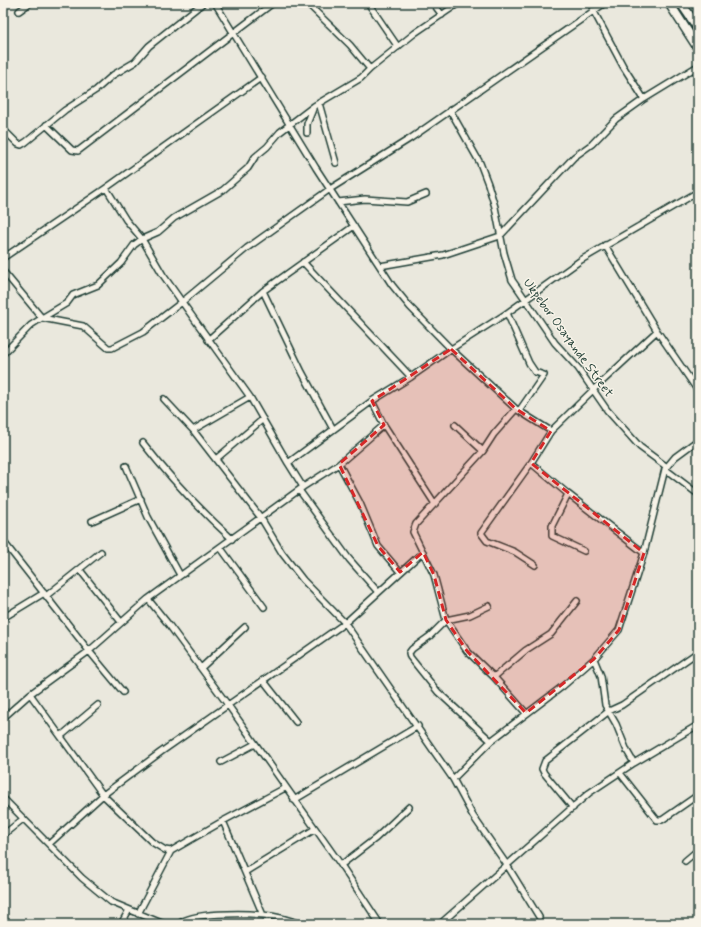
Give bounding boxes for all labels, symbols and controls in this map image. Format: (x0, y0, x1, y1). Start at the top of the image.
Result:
street label: Ukpebor Osayande Street (519, 275, 617, 401)

